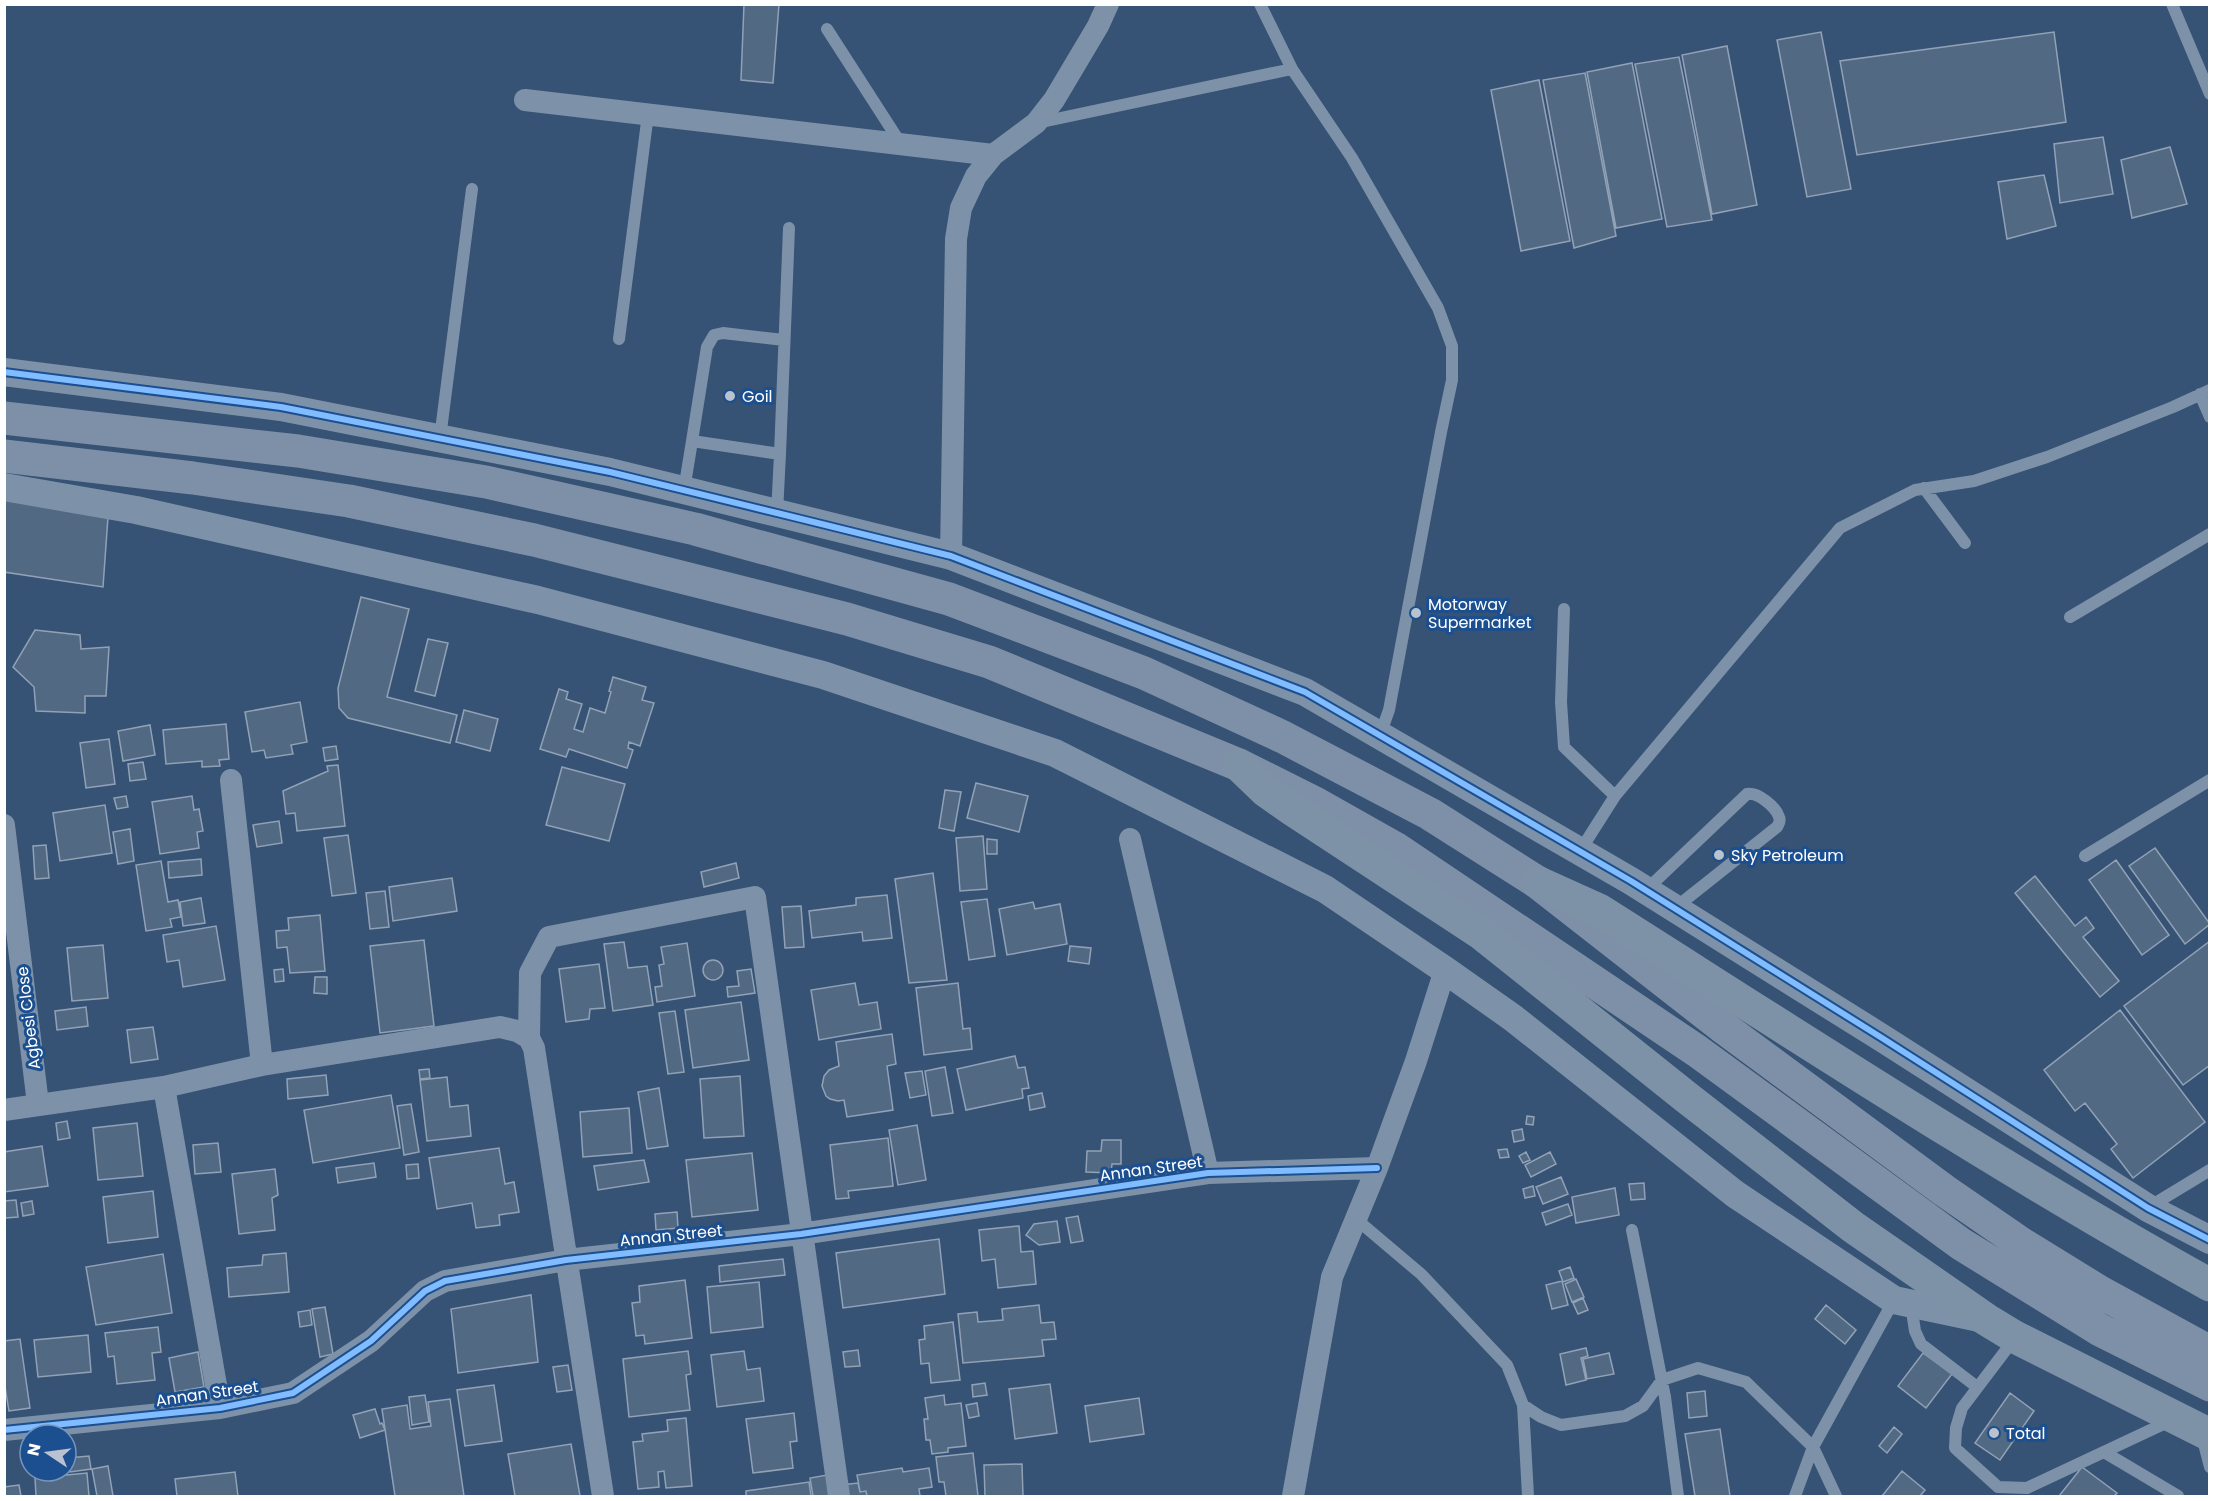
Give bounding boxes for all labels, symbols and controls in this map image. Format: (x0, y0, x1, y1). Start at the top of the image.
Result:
place label: Goil (742, 385, 773, 408)
marker: Goil (723, 389, 737, 403)
place label: Motorway Supermarket (1428, 593, 1532, 634)
marker: Motorway Supermarket (1409, 606, 1423, 620)
place label: Sky Petroleum (1731, 844, 1844, 867)
marker: Sky Petroleum (1712, 848, 1726, 862)
street label: Agbesi Close (11, 965, 46, 1071)
street label: Annan Street (1098, 1150, 1204, 1187)
street label: Annan Street (618, 1219, 724, 1252)
street label: Annan Street (154, 1375, 260, 1412)
place label: Total (2006, 1422, 2045, 1445)
north arrow (18, 1423, 78, 1483)
marker: Total (1987, 1426, 2001, 1440)
text: N (21, 1441, 46, 1458)

